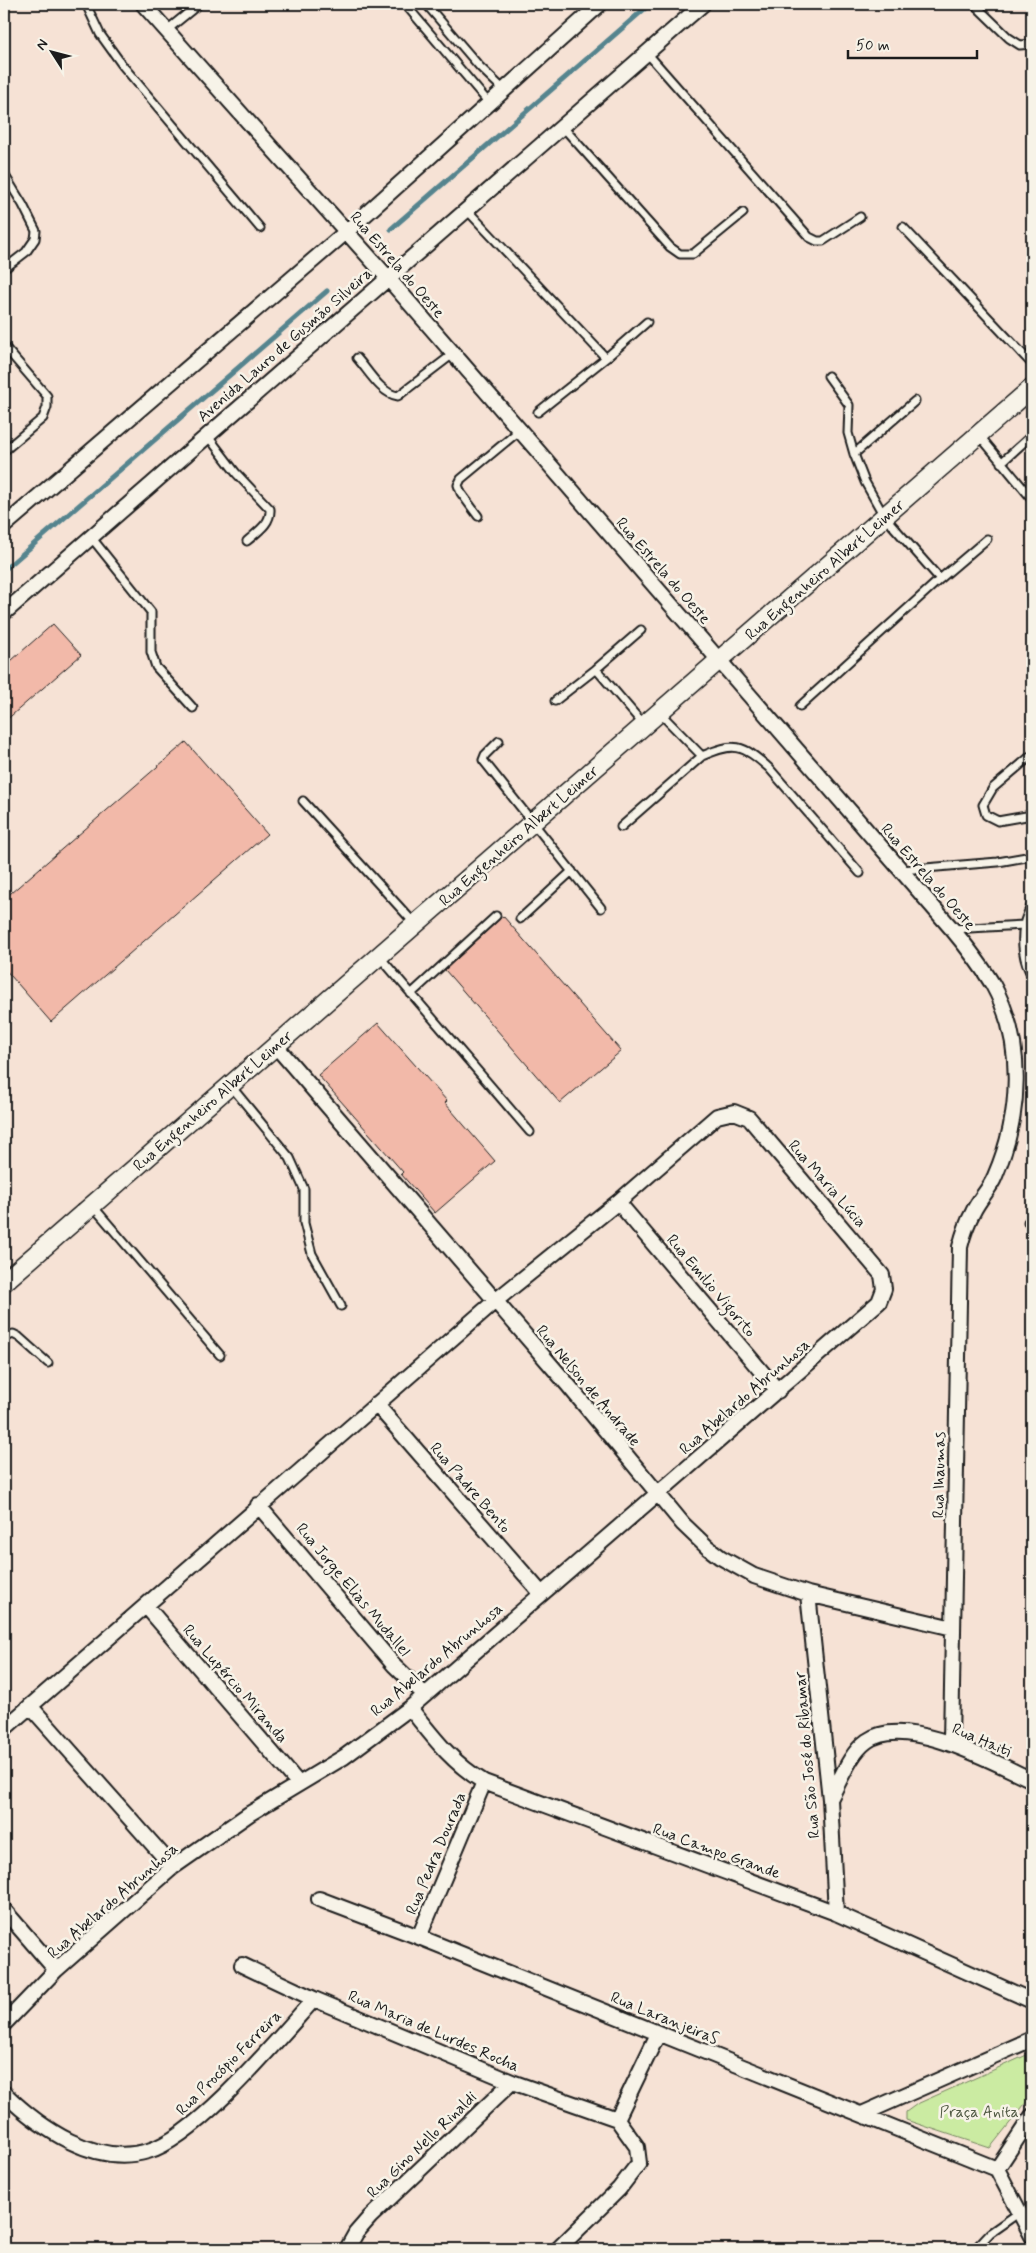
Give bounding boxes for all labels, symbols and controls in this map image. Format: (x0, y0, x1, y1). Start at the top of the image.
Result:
north arrow (28, 28, 78, 78)
scale bar (848, 28, 977, 60)
text: N (32, 36, 52, 54)
text: 50 m (856, 36, 890, 56)
street label: Rua Estrela do Oeste (345, 207, 449, 323)
street label: Avenida Lauro de Gusmão Silveira (193, 263, 377, 427)
street label: Rua Engenheiro Albert Leimer (741, 495, 910, 646)
street label: Rua Estrela do Oeste (611, 513, 715, 629)
street label: Rua Engenheiro Albert Leimer (435, 761, 604, 912)
street label: Rua Estrela do Oeste (876, 819, 980, 935)
street label: Rua Engenheiro Albert Leimer (129, 1026, 298, 1177)
street label: Rua Maria Lúcia (783, 1136, 871, 1232)
street label: Rua Emilio Vigorito (661, 1230, 760, 1343)
street label: Rua Nelson de Andrade (531, 1321, 645, 1451)
street label: Rua Abelardo Abrunhosa (675, 1335, 815, 1460)
street label: Rua Ihaumas (928, 1432, 951, 1518)
street label: Rua Padre Bento (425, 1438, 515, 1538)
street label: Rua Jorge Elias Mudallel (290, 1519, 415, 1662)
street label: Rua Abelardo Abrunhosa (366, 1599, 507, 1722)
street label: Rua Lupércio Miranda (178, 1620, 292, 1748)
street label: Rua São José do Ribamar (790, 1670, 825, 1839)
street label: Rua Haiti (949, 1718, 1014, 1762)
street label: Rua Pedra Dourada (401, 1789, 472, 1918)
street label: Rua Campo Grande (650, 1819, 784, 1884)
street label: Rua Abelardo Abrunhosa (43, 1839, 183, 1964)
street label: Rua Maria de Lurdes Rocha (345, 1986, 522, 2077)
street label: Rua LaranjeiraS (607, 1987, 722, 2050)
street label: Rua Procópio Ferreira (172, 2006, 286, 2120)
street label: Rua Gino Nello Rinaldi (363, 2087, 482, 2203)
park label: Praça Anita (939, 2102, 1019, 2123)

